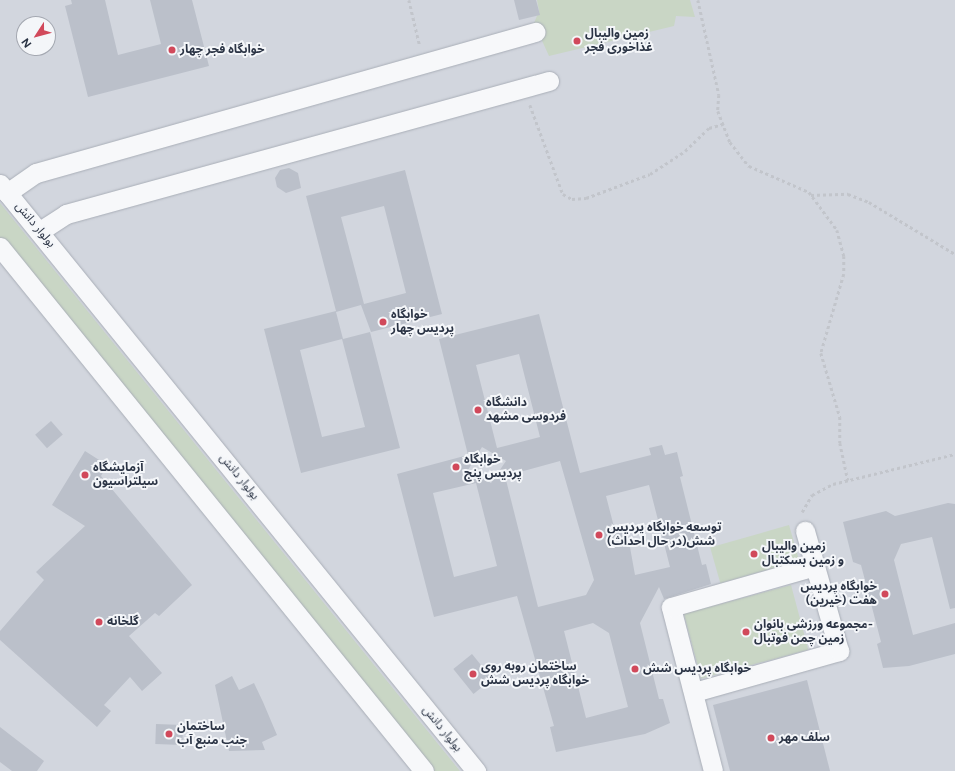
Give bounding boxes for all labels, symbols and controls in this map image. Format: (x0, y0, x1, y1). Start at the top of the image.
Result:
north arrow (16, 16, 56, 56)
place label: زمین والیبال غذاخوری فجر (585, 27, 653, 55)
text: N (19, 36, 34, 50)
marker: زمین والیبال غذاخوری فجر (572, 36, 582, 46)
place label: خوابگاه فجر چهار (180, 43, 265, 57)
marker: خوابگاه فجر چهار (167, 45, 177, 55)
street label: بولوار دانش (12, 199, 58, 251)
place label: خوابگاه پردیس چهار (391, 308, 454, 336)
marker: خوابگاه پردیس چهار (378, 317, 388, 327)
place label: دانشگاه فردوسی مشهد (486, 396, 566, 424)
marker: دانشگاه فردوسی مشهد (473, 405, 483, 415)
street label: بولوار دانش (216, 451, 262, 503)
place label: خوابگاه پردیس پنج (464, 453, 522, 481)
place label: آزمایشگاه سیلتراسیون (93, 461, 158, 489)
marker: خوابگاه پردیس پنج (451, 462, 461, 472)
marker: آزمایشگاه سیلتراسیون (80, 470, 90, 480)
place label: توسعه خوابگاه پردیس شش(در حال احداث) (607, 521, 722, 549)
marker: توسعه خوابگاه پردیس شش(در حال احداث) (594, 530, 604, 540)
place label: زمین والیبال و زمین بسکتبال (762, 540, 844, 568)
marker: زمین والیبال و زمین بسکتبال (749, 549, 759, 559)
place label: خوابگاه پردیس هفت (خیرین) (801, 580, 877, 608)
marker: خوابگاه پردیس هفت (خیرین) (880, 589, 890, 599)
place label: گلخانه (107, 615, 139, 629)
marker: گلخانه (94, 617, 104, 627)
place label: مجموعه ورزشی بانوان- زمین چمن فوتبال (754, 618, 873, 646)
marker: مجموعه ورزشی بانوان- زمین چمن فوتبال (741, 627, 751, 637)
place label: ساختمان روبه روی خوابگاه پردیس شش (481, 660, 589, 688)
place label: خوابگاه پردیس شش (643, 662, 751, 676)
marker: خوابگاه پردیس شش (630, 664, 640, 674)
marker: ساختمان روبه روی خوابگاه پردیس شش (468, 669, 478, 679)
street label: بولوار دانش (419, 703, 465, 755)
place label: ساختمان جنب منبع آب (177, 720, 247, 748)
marker: ساختمان جنب منبع آب (164, 729, 174, 739)
place label: سلف مهر (779, 731, 830, 745)
marker: سلف مهر (766, 733, 776, 743)

